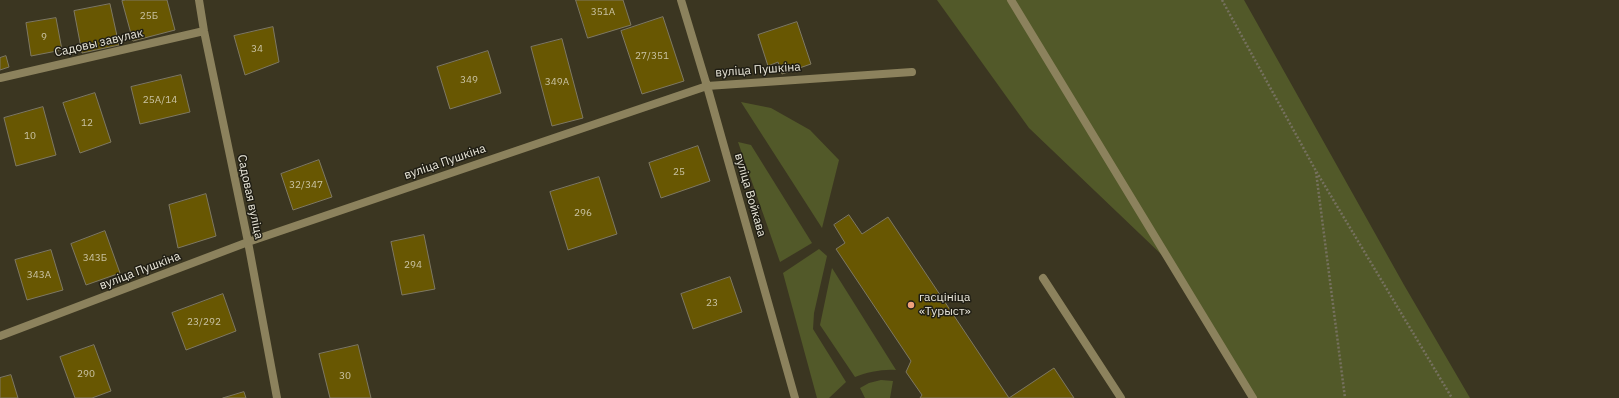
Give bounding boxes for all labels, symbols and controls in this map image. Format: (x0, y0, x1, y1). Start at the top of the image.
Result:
house number: 351А (591, 6, 615, 18)
house number: 25Б (140, 10, 158, 22)
street label: Садовы завулак (53, 26, 145, 60)
house number: 9 (41, 31, 47, 43)
house number: 34 (251, 43, 263, 55)
house number: 27/351 (635, 50, 669, 62)
street label: вуліца Пушкіна (715, 60, 801, 80)
house number: 349 (460, 74, 478, 86)
house number: 349А (545, 76, 569, 88)
house number: 25А/14 (143, 94, 177, 106)
house number: 12 (81, 117, 93, 129)
house number: 10 (24, 130, 36, 142)
street label: вуліца Пушкіна (402, 141, 488, 183)
street label: вуліца Войкава (731, 152, 769, 238)
street label: Садовая вуліца (234, 153, 266, 241)
house number: 25 (673, 166, 685, 178)
house number: 32/347 (289, 179, 323, 191)
house number: 296 (574, 207, 592, 219)
street label: вуліца Пушкіна (97, 249, 183, 293)
house number: 343Б (83, 252, 107, 264)
house number: 294 (404, 259, 422, 271)
house number: 343А (27, 269, 51, 281)
place label: гасцініца «Турыст» (919, 291, 971, 319)
house number: 23 (706, 297, 718, 309)
marker: гасцініца «Турыст» (906, 300, 916, 310)
house number: 23/292 (187, 316, 221, 328)
house number: 290 (77, 368, 95, 380)
house number: 30 (339, 370, 351, 382)

